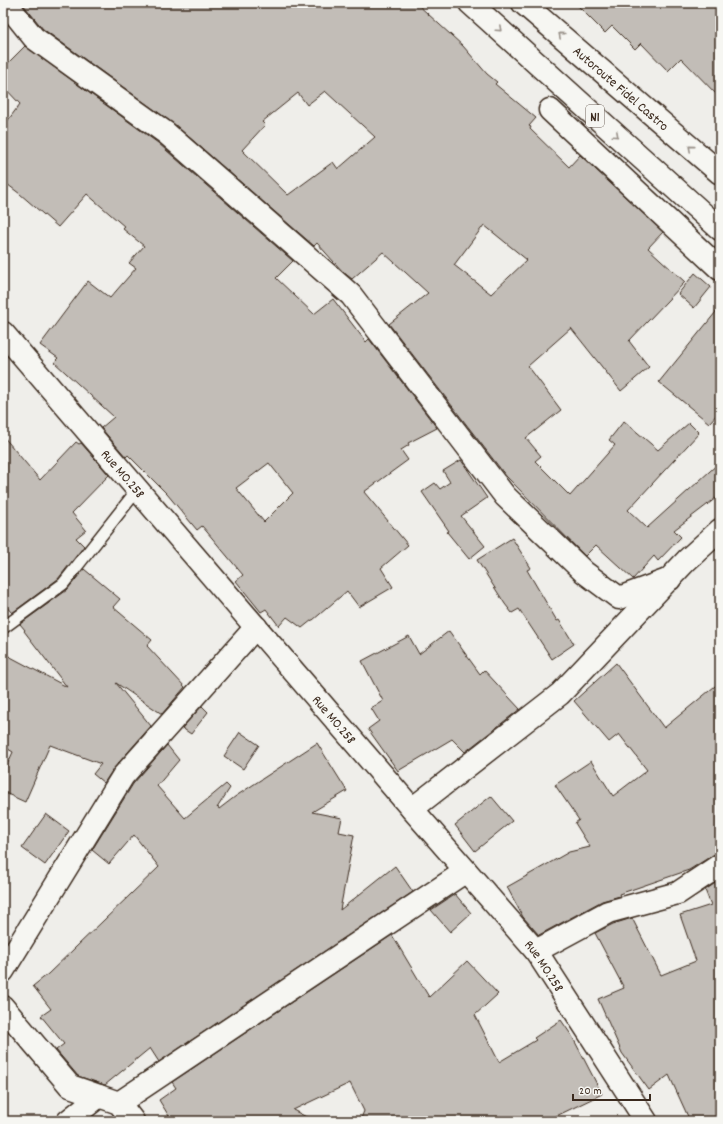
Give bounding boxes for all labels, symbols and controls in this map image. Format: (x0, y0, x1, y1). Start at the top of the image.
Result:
one-way arrow (494, 24, 502, 32)
one-way arrow (558, 33, 565, 40)
street label: Autoroute Fidel Castro (568, 42, 673, 137)
road number: N1 (586, 105, 604, 127)
one-way arrow (611, 130, 619, 138)
one-way arrow (688, 145, 695, 152)
street label: Rue MO.258 (95, 446, 149, 504)
street label: Rue MO.258 (306, 691, 360, 750)
street label: Rue MO.258 (519, 936, 568, 997)
scale bar (573, 1076, 650, 1102)
text: 20 m (579, 1083, 602, 1100)

